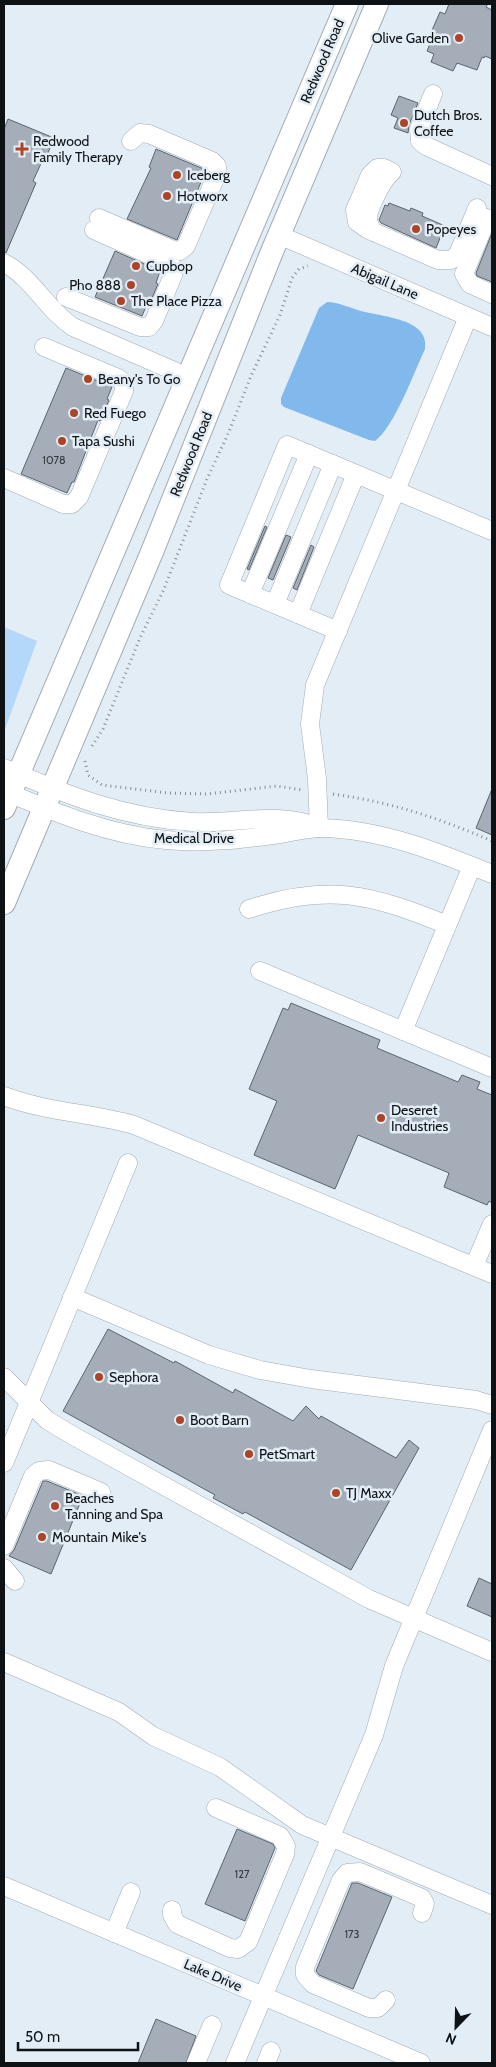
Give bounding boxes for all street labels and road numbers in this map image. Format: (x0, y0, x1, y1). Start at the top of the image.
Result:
street label: Redwood Road (296, 16, 348, 106)
street label: Abigail Lane (349, 259, 421, 303)
street label: Redwood Road (166, 409, 216, 499)
street label: Medical Drive (154, 829, 234, 847)
street label: Lake Drive (181, 1955, 245, 1995)

